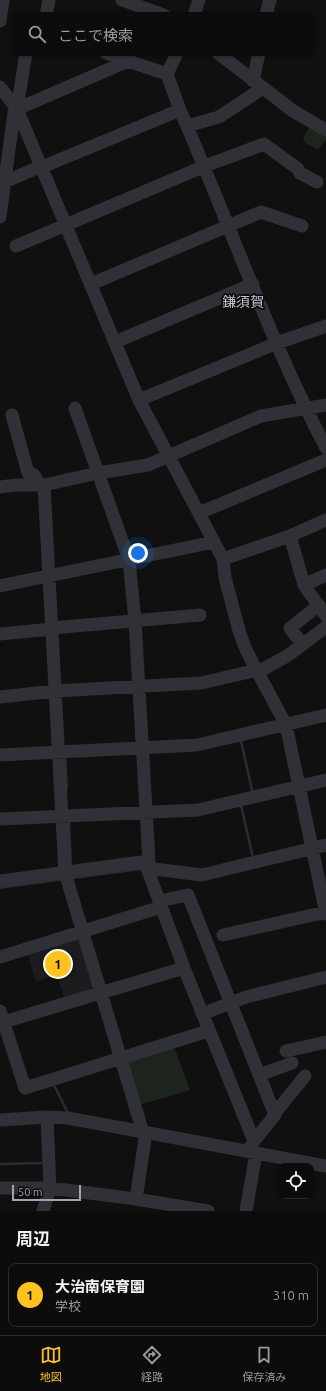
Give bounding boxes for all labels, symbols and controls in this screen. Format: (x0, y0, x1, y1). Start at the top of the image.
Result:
search box (12, 12, 314, 56)
icon: search (26, 23, 48, 45)
text: ここで検索 (58, 27, 133, 44)
district label: 鎌須賀 (222, 294, 264, 310)
your location (128, 543, 148, 563)
pin: 1 (45, 949, 71, 979)
map controls (278, 1163, 314, 1199)
button: locate (278, 1163, 314, 1199)
scale bar (12, 1183, 81, 1202)
text: 50 m (18, 1186, 42, 1198)
text: 周辺 (16, 1229, 50, 1248)
text: 大治南保育園 (55, 1278, 145, 1295)
text: 1 (26, 1288, 34, 1302)
text: 310 m (273, 1288, 309, 1302)
text: 学校 (55, 1299, 81, 1313)
tab: 地図 (40, 1344, 62, 1384)
tab: 経路 (141, 1344, 163, 1384)
tab: 保存済み (242, 1344, 286, 1384)

